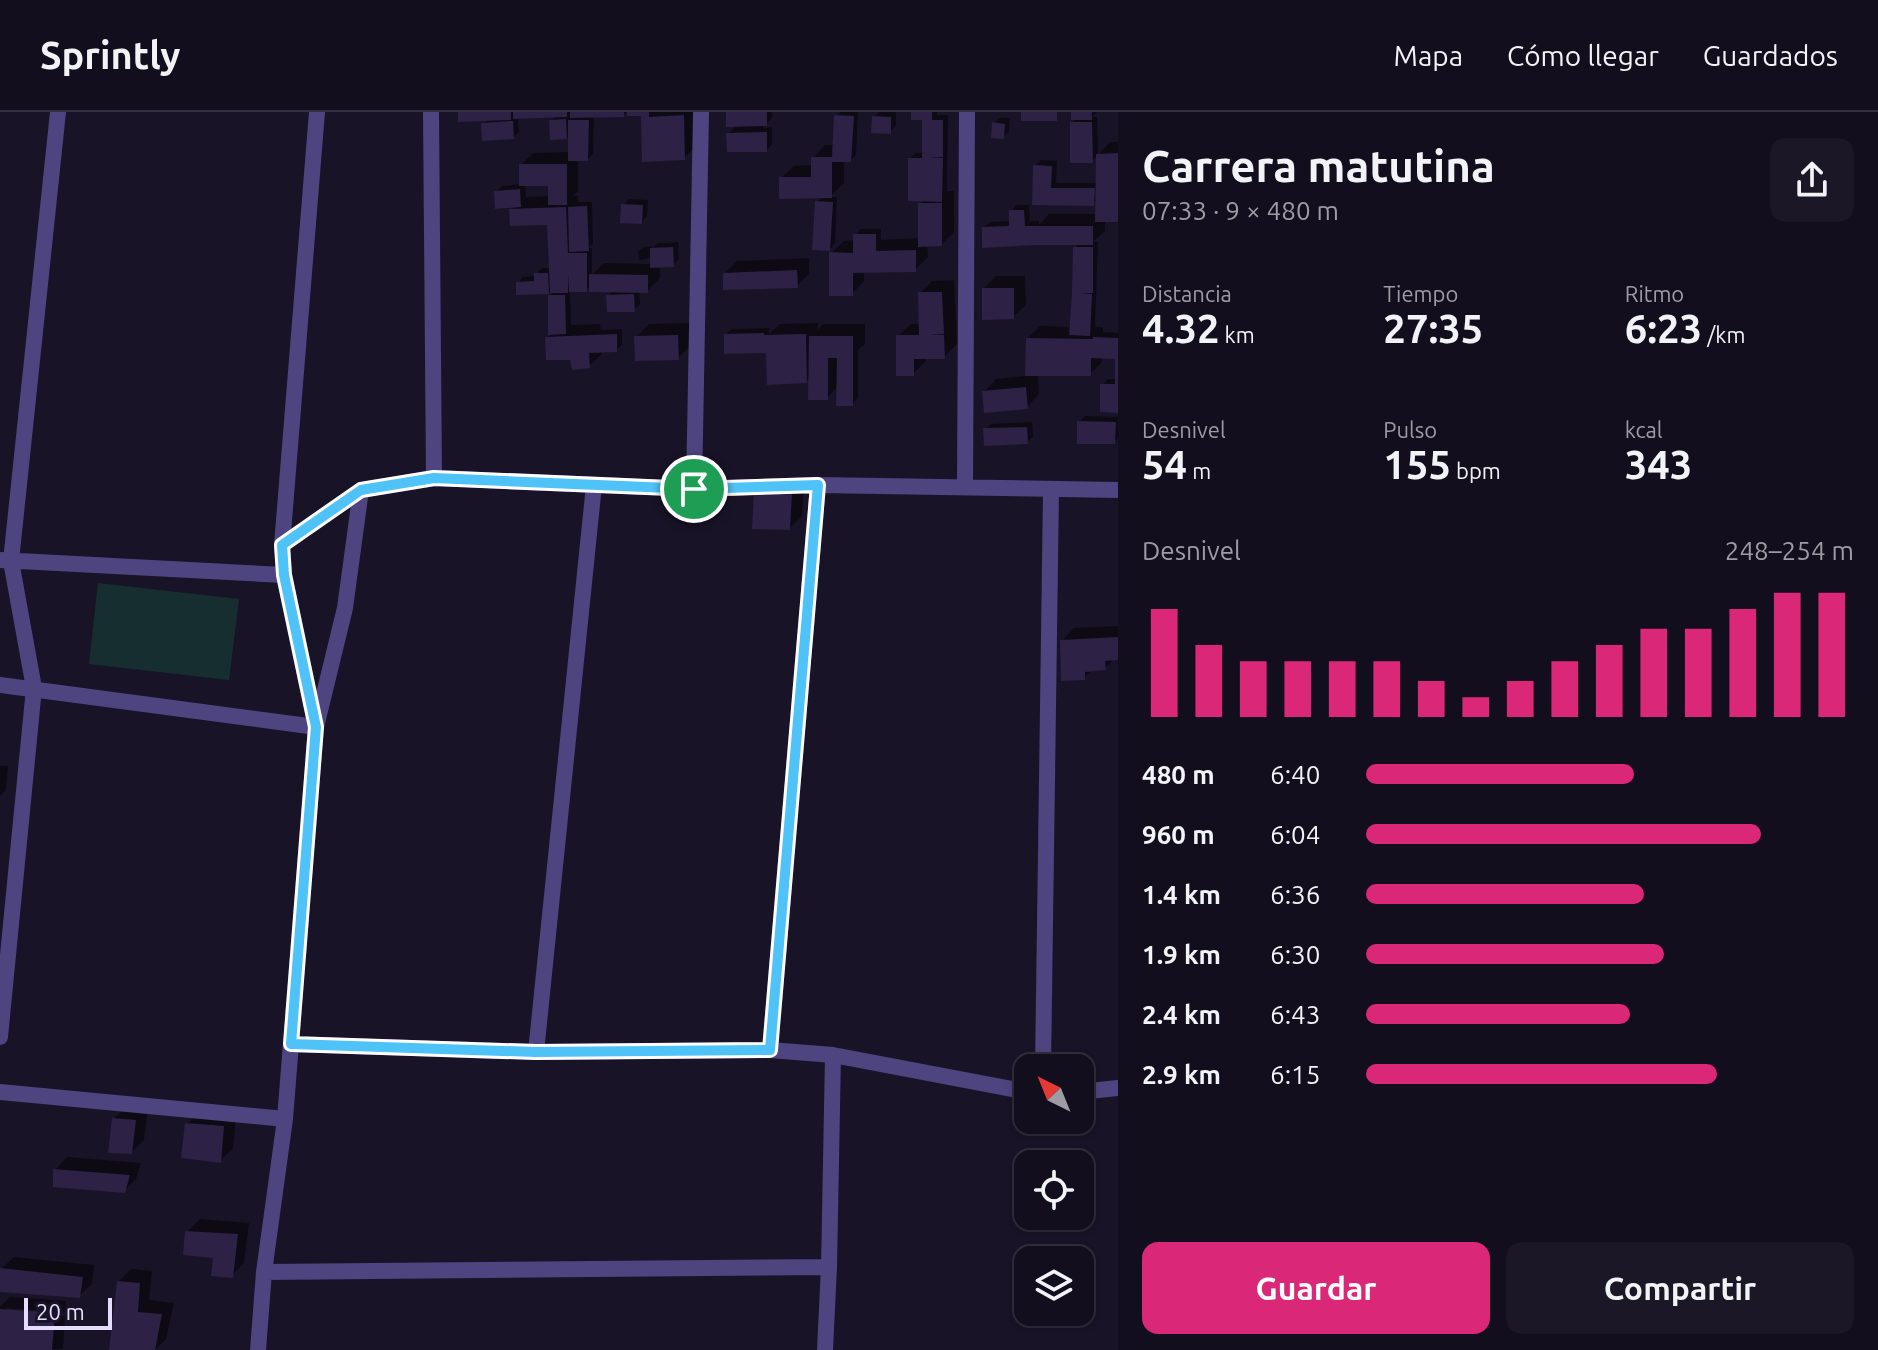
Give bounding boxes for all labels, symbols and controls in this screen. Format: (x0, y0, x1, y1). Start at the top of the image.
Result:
text: Sprintly (40, 34, 181, 76)
text: Mapa (1394, 40, 1463, 71)
text: Cómo llegar (1507, 40, 1659, 71)
text: Guardados (1703, 40, 1838, 71)
button: share (1770, 138, 1854, 222)
text: Carrera matutina (1142, 141, 1495, 190)
text: 07:33 · 9 × 480 m (1142, 196, 1339, 225)
text: Distancia (1142, 281, 1232, 306)
text: Tiempo (1383, 281, 1458, 306)
text: Ritmo (1625, 281, 1684, 306)
text: 4.32 (1142, 306, 1220, 351)
text: 27:35 (1383, 306, 1483, 351)
text: 6:23 (1625, 306, 1702, 351)
text: km (1220, 322, 1255, 347)
text: /km (1702, 322, 1745, 347)
text: Desnivel (1142, 417, 1226, 442)
text: Pulso (1383, 417, 1437, 442)
text: kcal (1625, 417, 1663, 442)
text: 54 (1142, 442, 1187, 487)
text: 155 (1383, 442, 1451, 487)
text: 343 (1625, 442, 1692, 487)
pin (660, 455, 728, 523)
text: m (1187, 458, 1211, 483)
text: bpm (1451, 458, 1501, 483)
icon: arrive (672, 467, 716, 511)
text: Desnivel (1142, 536, 1241, 565)
text: 248–254 m (1725, 536, 1854, 565)
text: 480 m (1142, 760, 1215, 789)
text: 6:40 (1270, 760, 1320, 789)
text: 960 m (1142, 820, 1215, 849)
text: 6:04 (1270, 820, 1320, 849)
text: 1.4 km (1142, 880, 1221, 909)
text: 6:36 (1270, 880, 1320, 909)
text: 1.9 km (1142, 940, 1221, 969)
text: 6:30 (1270, 940, 1320, 969)
text: 2.4 km (1142, 1000, 1221, 1029)
text: 6:43 (1270, 1000, 1320, 1029)
north arrow (1014, 1054, 1094, 1134)
map controls (1014, 1054, 1094, 1326)
text: 2.9 km (1142, 1060, 1221, 1089)
text: 6:15 (1270, 1060, 1320, 1089)
button: locate (1014, 1150, 1094, 1230)
button: Guardar (1142, 1242, 1490, 1334)
button: Compartir (1506, 1242, 1854, 1334)
button: layers (1014, 1246, 1094, 1326)
scale bar (24, 1294, 112, 1330)
text: 20 m (36, 1299, 85, 1324)

